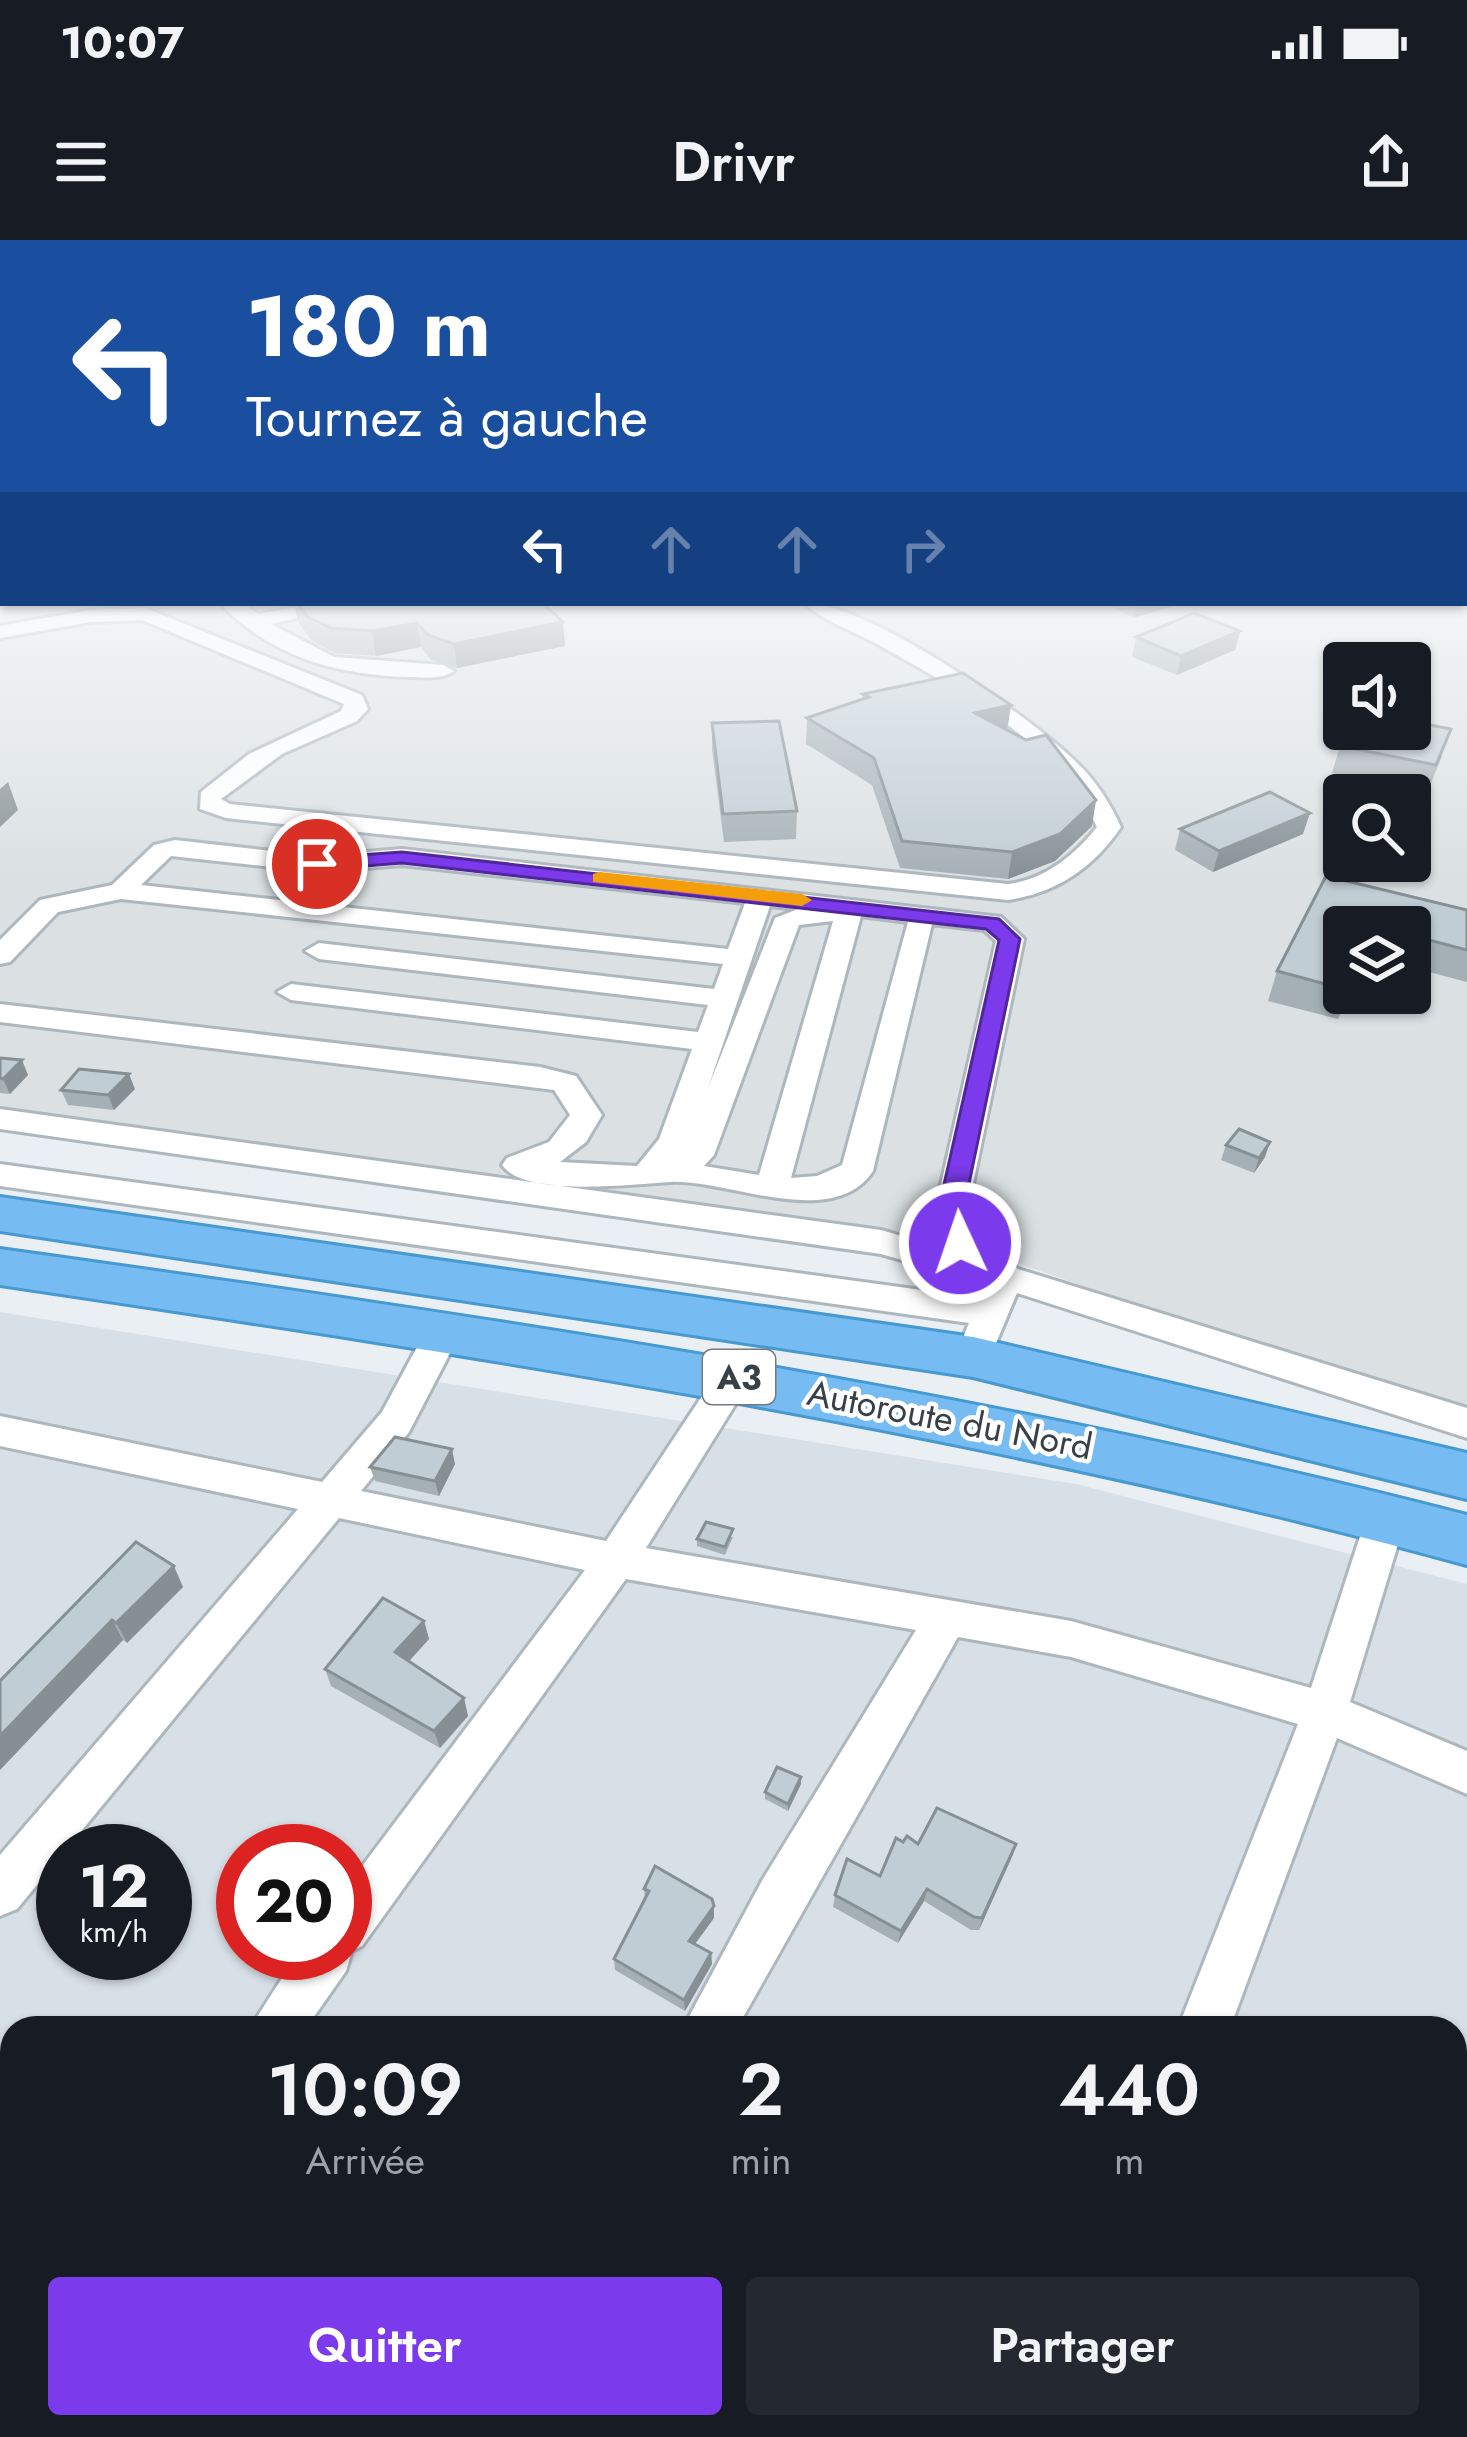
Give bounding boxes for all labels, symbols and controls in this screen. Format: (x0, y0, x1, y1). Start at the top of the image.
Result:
text: 10:07 (60, 10, 184, 75)
text: Drivr (672, 123, 795, 201)
icon: menu (48, 129, 114, 195)
icon: share (1353, 129, 1419, 195)
text: 180 m (246, 266, 491, 388)
icon: left (48, 288, 204, 444)
text: Tournez à gauche (246, 378, 648, 456)
icon: left (512, 516, 578, 582)
icon: ahead (638, 516, 704, 582)
icon: ahead (764, 516, 830, 582)
icon: right (890, 516, 956, 582)
map controls (1323, 642, 1431, 1014)
button: sound (1323, 642, 1431, 750)
button: search (1323, 774, 1431, 882)
pin (266, 813, 368, 915)
icon: arrive (284, 831, 350, 897)
button: layers (1323, 906, 1431, 1014)
position arrow (897, 1180, 1023, 1306)
road number: A3 (703, 1350, 775, 1404)
street label: Autoroute du Nord (803, 1366, 1097, 1472)
speed limit sign: 20 (216, 1824, 372, 1980)
text: 12 (79, 1843, 149, 1930)
text: km/h (80, 1910, 148, 1953)
text: 10:09 (267, 2038, 464, 2142)
text: 2 (738, 2038, 784, 2142)
text: 440 (1058, 2038, 1200, 2142)
text: Arrivée (306, 2132, 425, 2189)
text: min (731, 2132, 792, 2189)
text: m (1114, 2132, 1144, 2189)
button: Quitter (48, 2277, 722, 2415)
button: Partager (746, 2277, 1419, 2415)

